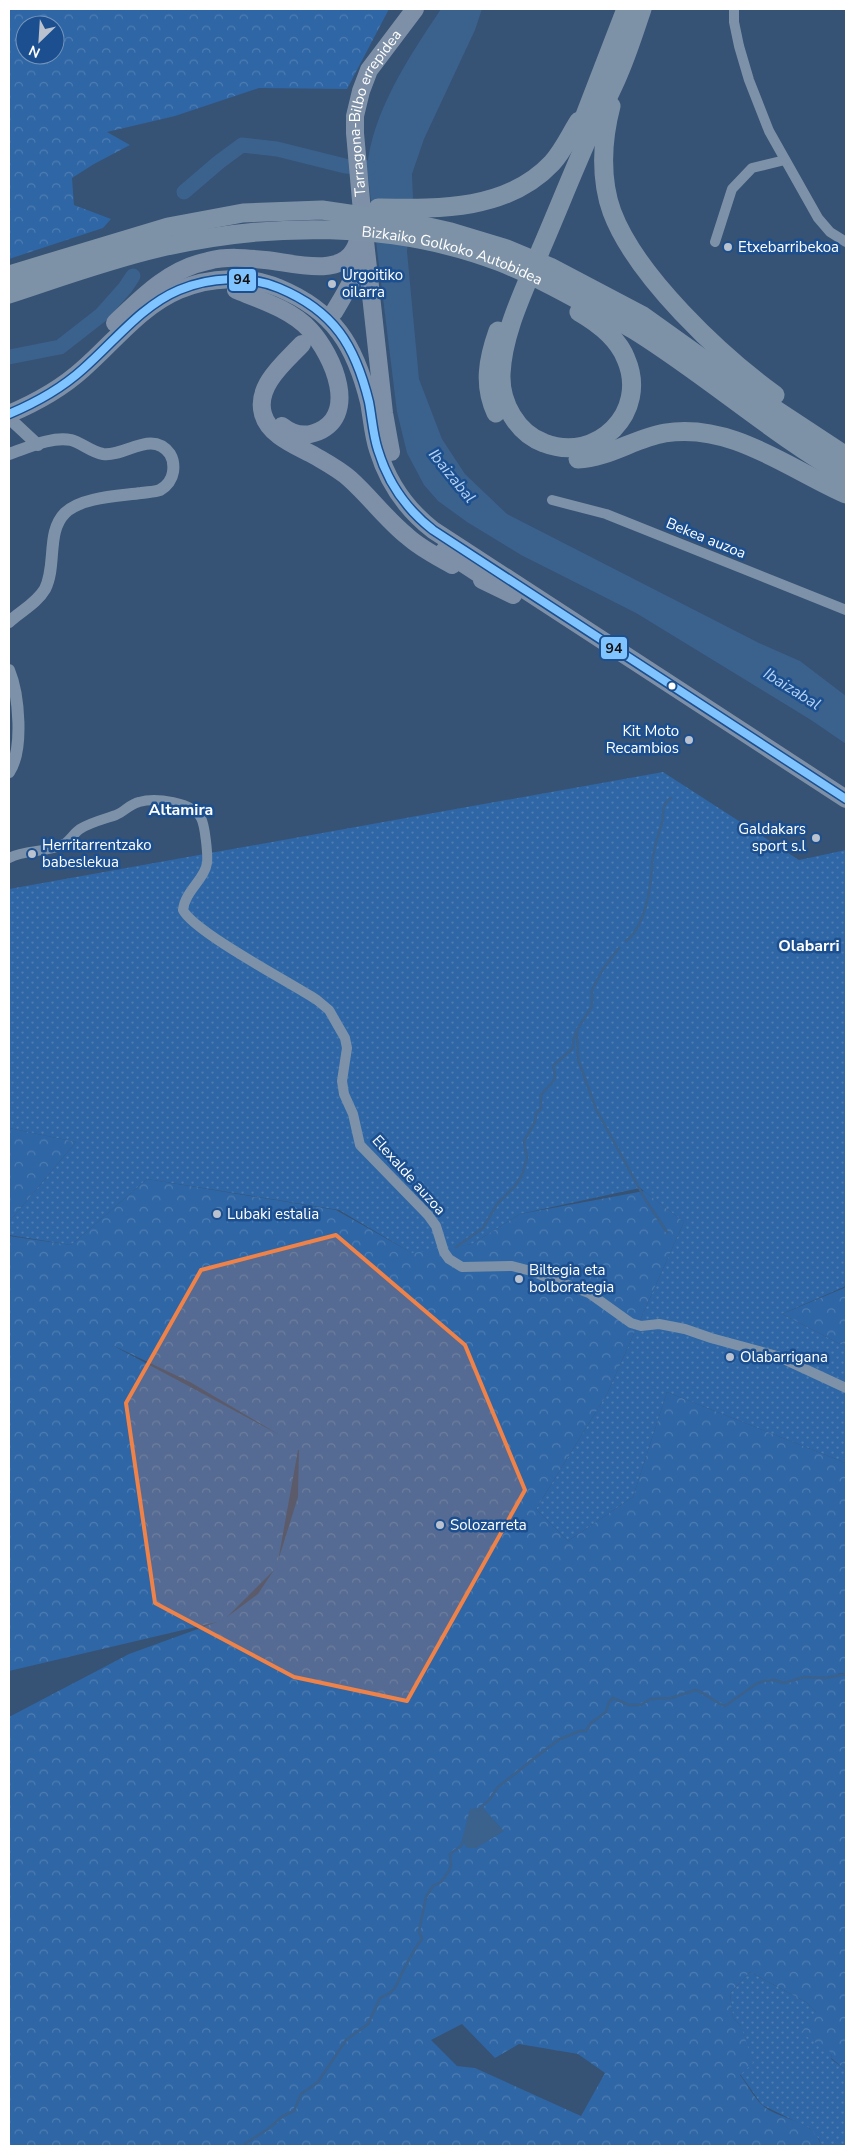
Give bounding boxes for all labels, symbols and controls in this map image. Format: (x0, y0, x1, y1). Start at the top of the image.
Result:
north arrow (15, 15, 65, 65)
street label: Tarragona-Bilbo errepidea (345, 25, 406, 197)
text: N (26, 41, 43, 62)
street label: Bizkaiko Golkoko Autobidea (361, 222, 546, 290)
place label: Etxebarribekoa (738, 237, 839, 257)
marker: Etxebarribekoa (722, 241, 734, 253)
place label: Urgoitiko oilarra (342, 265, 403, 302)
line badge: 94 (228, 268, 257, 292)
text: 94 (234, 270, 251, 289)
marker: Urgoitiko oilarra (326, 278, 338, 290)
water label: Ibaizabal (423, 444, 481, 508)
street label: Bekea auzoa (663, 513, 749, 563)
line badge: 94 (600, 636, 628, 660)
text: 94 (606, 639, 623, 658)
water label: Ibaizabal (759, 663, 825, 715)
unlabelled marker (667, 681, 677, 691)
place label: Kit Moto Recambios (606, 721, 679, 758)
marker: Kit Moto Recambios (683, 734, 695, 746)
district label: Altamira (149, 799, 213, 821)
place label: Galdakars sport s.l (738, 819, 807, 856)
marker: Galdakars sport s.l (810, 832, 822, 844)
place label: Herritarrentzako babeslekua (42, 835, 152, 872)
marker: Herritarrentzako babeslekua (26, 848, 38, 860)
district label: Olabarri (778, 935, 840, 957)
street label: Elexalde auzoa (368, 1131, 450, 1219)
place label: Lubaki estalia (227, 1204, 319, 1224)
marker: Lubaki estalia (211, 1208, 223, 1220)
place label: Biltegia eta bolborategia (529, 1260, 614, 1297)
marker: Biltegia eta bolborategia (513, 1273, 525, 1285)
place label: Olabarrigana (740, 1347, 828, 1367)
marker: Olabarrigana (724, 1351, 736, 1363)
place label: Solozarreta (450, 1515, 527, 1535)
marker: Solozarreta (434, 1519, 446, 1531)

